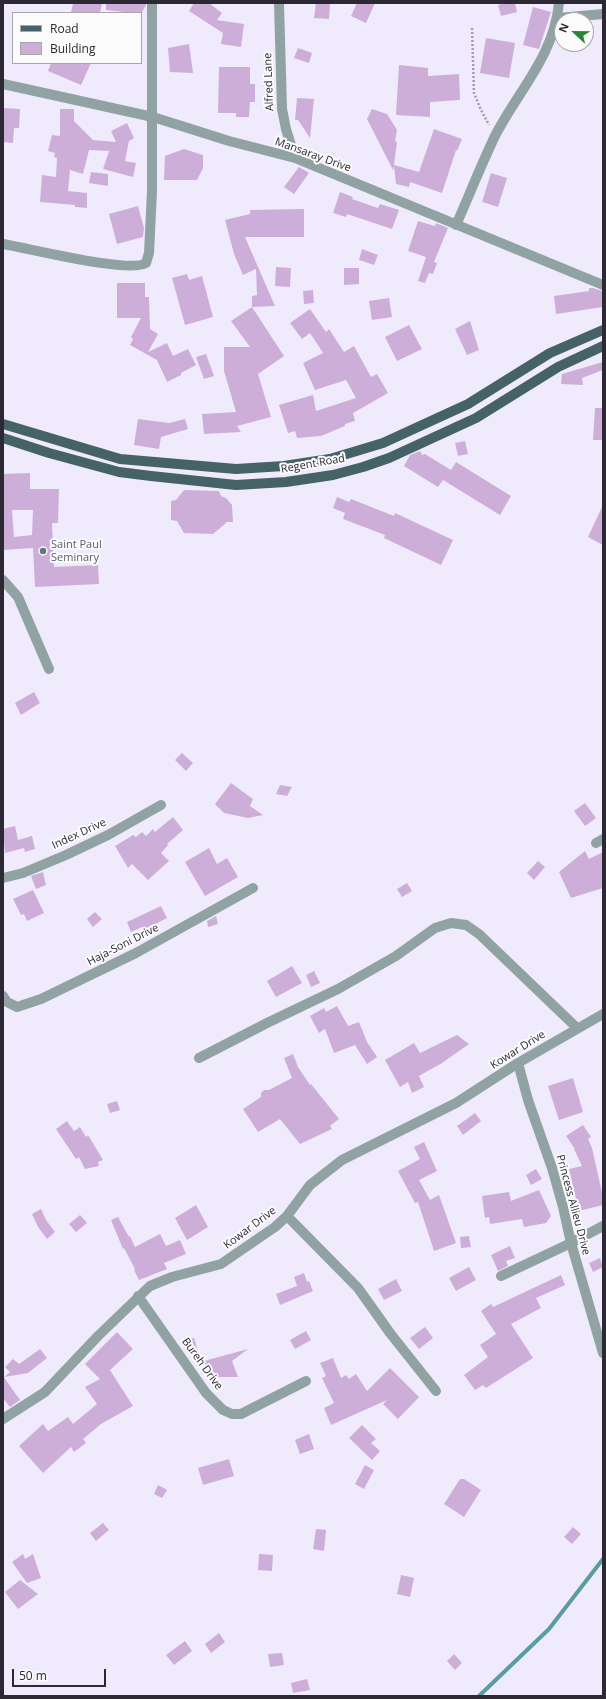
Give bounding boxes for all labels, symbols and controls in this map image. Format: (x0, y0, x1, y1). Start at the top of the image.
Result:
legend (12, 12, 142, 64)
north arrow (554, 12, 594, 52)
text: Road (50, 20, 79, 37)
text: N (555, 21, 572, 35)
text: Building (50, 40, 95, 57)
street label: Alfred Lane (261, 53, 277, 111)
street label: Mansaray Drive (273, 135, 353, 175)
street label: Regent Road (280, 452, 346, 476)
place label: Saint Paul Seminary (51, 538, 102, 564)
marker: Saint Paul Seminary (38, 546, 48, 556)
street label: Index Drive (50, 816, 108, 852)
street label: Haja-Soni Drive (85, 921, 161, 969)
street label: Kowar Drive (488, 1028, 548, 1072)
street label: Princess Allieu Drive (553, 1153, 593, 1257)
street label: Kowar Drive (221, 1204, 279, 1252)
street label: Bureh Drive (179, 1335, 225, 1393)
scale bar (14, 1661, 108, 1687)
text: 50 m (19, 1667, 47, 1684)

